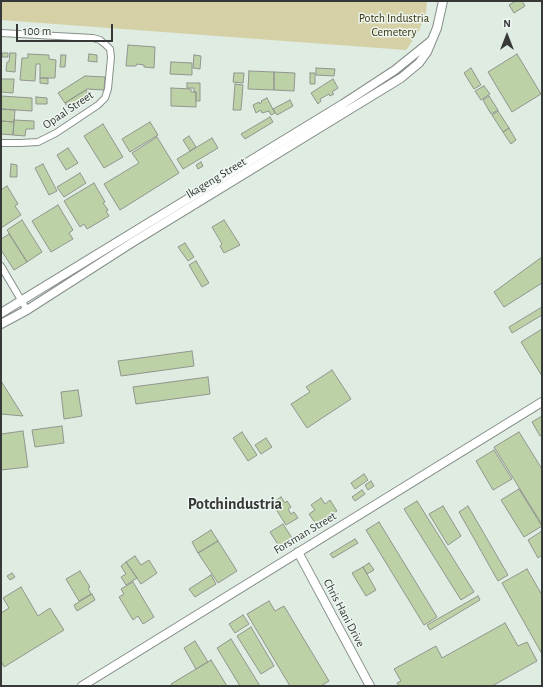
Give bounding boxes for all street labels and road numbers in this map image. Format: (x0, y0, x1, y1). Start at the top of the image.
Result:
street label: Opaal Street (40, 88, 96, 132)
street label: Ikageng Street (183, 154, 249, 202)
street label: Forsman Street (271, 509, 339, 557)
street label: Chris Hani Drive (320, 577, 368, 649)

